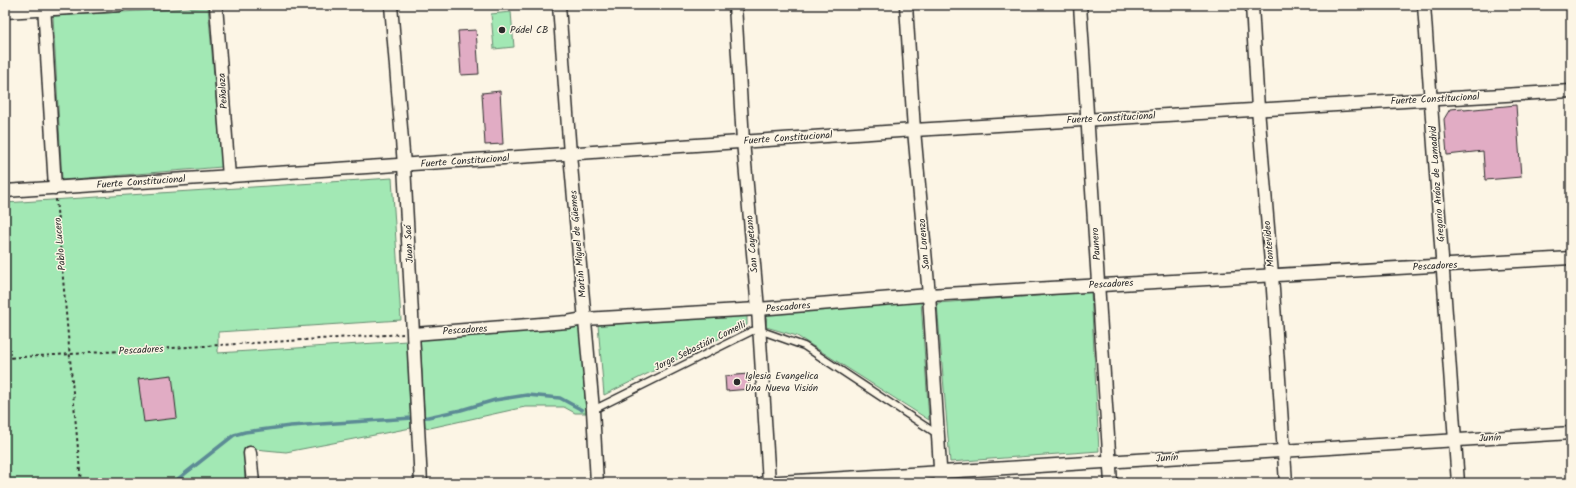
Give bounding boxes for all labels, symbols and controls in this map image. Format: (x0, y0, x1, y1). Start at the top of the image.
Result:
place label: Pádel CB (510, 22, 548, 38)
marker: Pádel CB (497, 25, 507, 35)
street label: Peñaloza (214, 72, 232, 110)
street label: Fuerte Constitucional (1390, 89, 1480, 109)
street label: Fuerte Constitucional (1066, 108, 1156, 128)
street label: Gregorio Aráoz de Lamadrid (1425, 124, 1449, 243)
street label: Fuerte Constitucional (743, 127, 834, 149)
street label: Fuerte Constitucional (420, 150, 511, 172)
street label: Fuerte Constitucional (96, 171, 187, 193)
street label: Martín Miguel de Güemes (565, 189, 591, 298)
street label: San Cayetano (741, 214, 762, 273)
street label: Pablo Lucero (50, 216, 70, 271)
street label: San Lorenzo (914, 217, 934, 270)
street label: Montevideo (1259, 220, 1279, 268)
street label: Juan Saá (400, 223, 418, 264)
street label: Paunero (1087, 227, 1105, 261)
street label: Pescadores (1412, 257, 1459, 275)
street label: Pescadores (1088, 275, 1135, 293)
street label: Pescadores (765, 297, 812, 317)
street label: Jorge Sebastián Comelli (651, 317, 749, 375)
street label: Pescadores (442, 320, 489, 340)
street label: Pescadores (118, 341, 165, 359)
place label: Iglesia Evangelica Una Nueva Visión (745, 368, 819, 396)
marker: Iglesia Evangelica Una Nueva Visión (732, 377, 742, 387)
street label: Junín (1478, 429, 1502, 447)
street label: Junín (1155, 449, 1179, 467)

